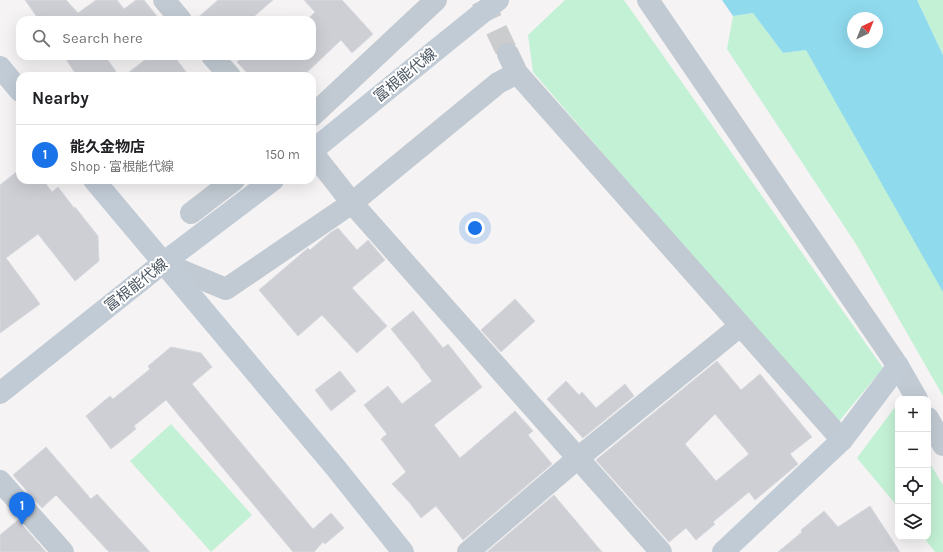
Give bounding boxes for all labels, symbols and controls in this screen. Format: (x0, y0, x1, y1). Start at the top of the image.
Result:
north arrow (847, 12, 883, 48)
search box (16, 16, 316, 60)
icon: search (30, 27, 52, 49)
text: Search here (62, 29, 143, 47)
street label: 富根能代線 (370, 44, 440, 106)
text: Nearby (32, 88, 89, 108)
text: 能久金物店 (70, 138, 145, 156)
text: 1 (43, 147, 47, 162)
text: 150 m (265, 147, 300, 162)
text: Shop · 富根能代線 (70, 159, 174, 174)
your location (465, 218, 485, 238)
street label: 富根能代線 (101, 255, 171, 315)
map controls (895, 396, 931, 540)
button: + (895, 396, 931, 432)
button: − (895, 432, 931, 468)
button: locate (895, 468, 931, 504)
pin: 1 (9, 492, 35, 525)
button: layers (895, 504, 931, 540)

